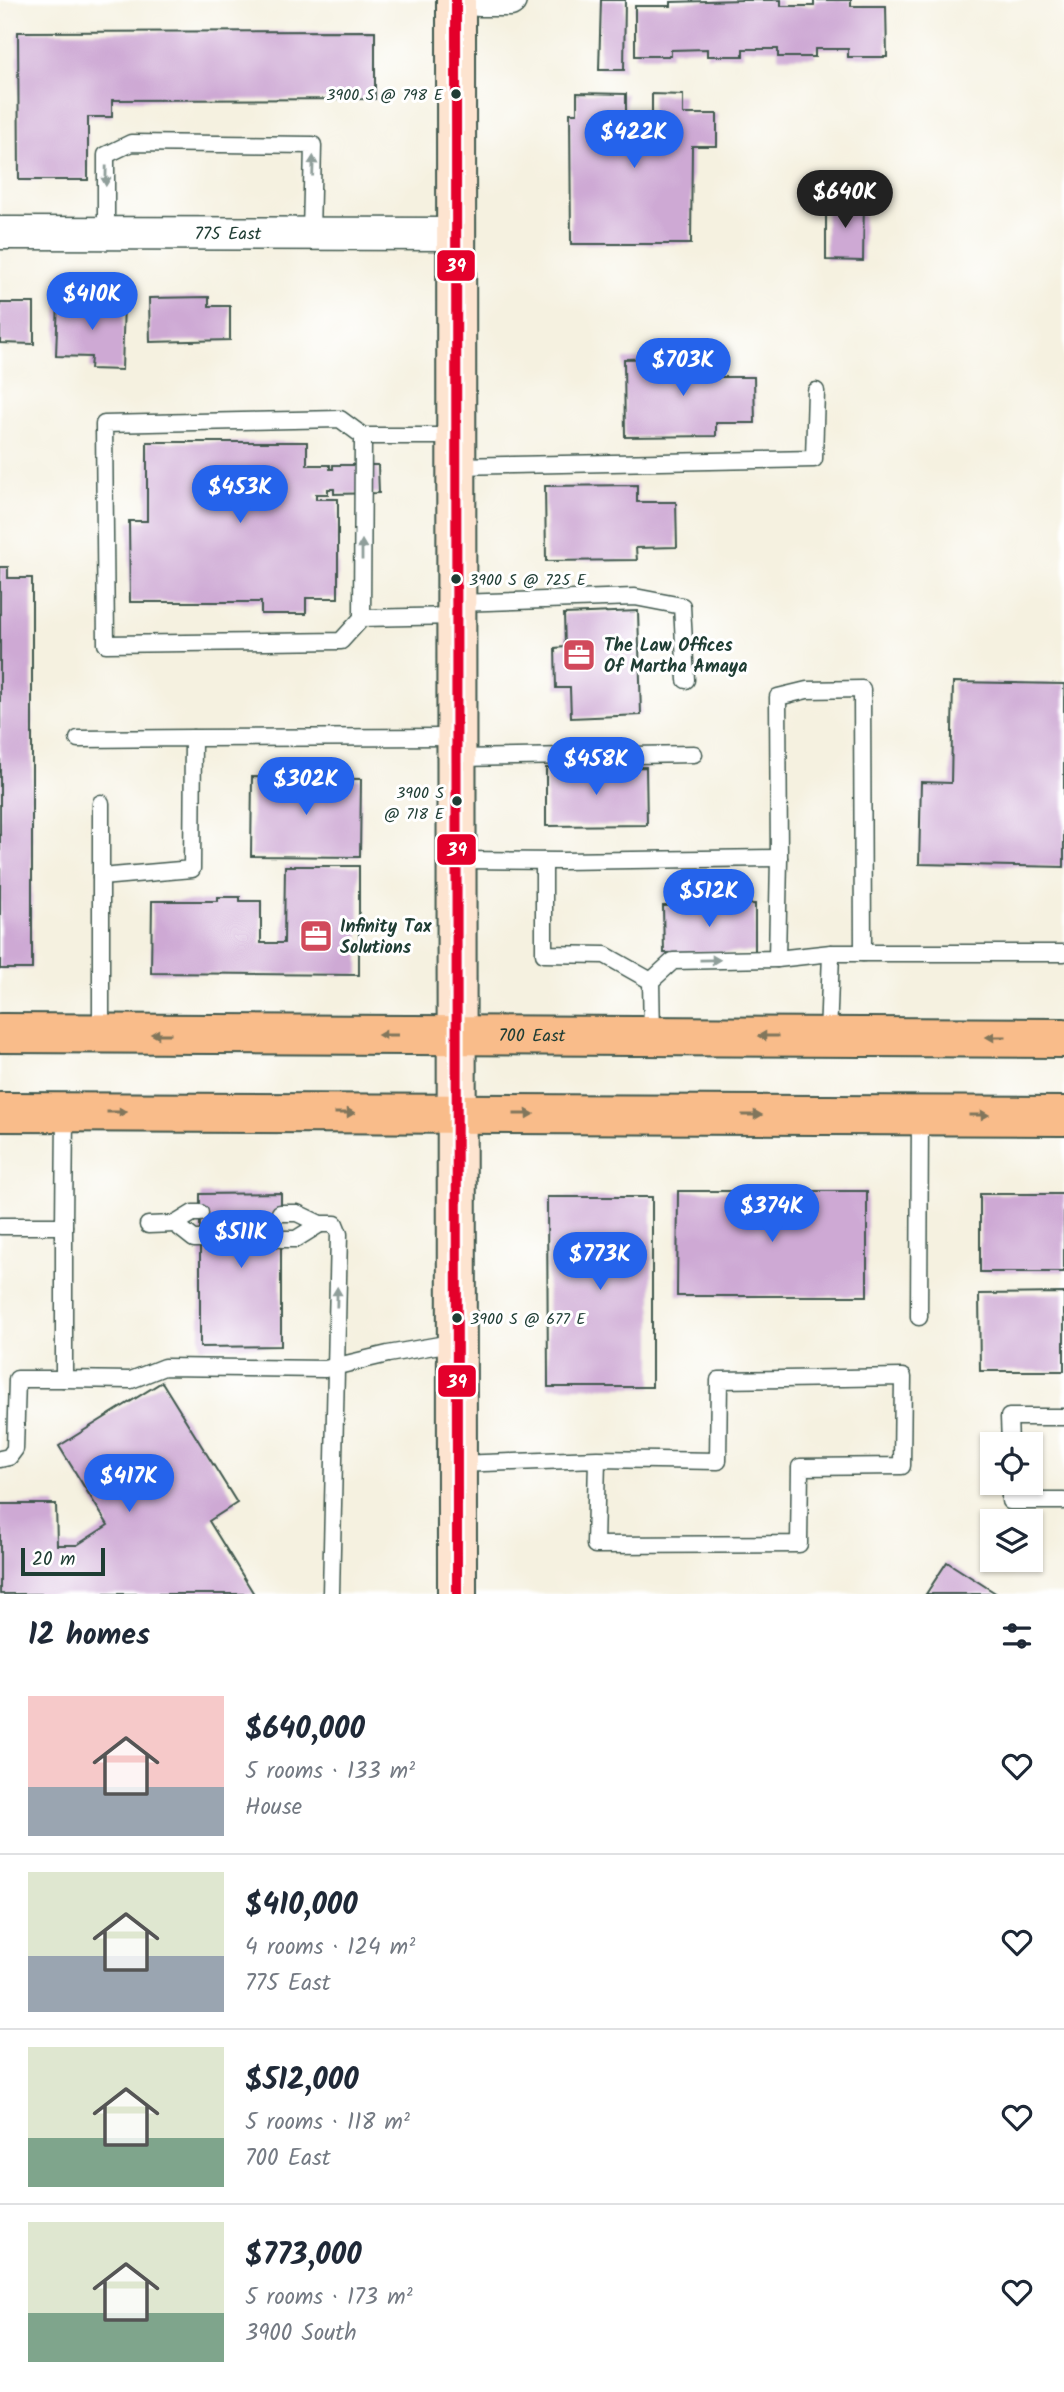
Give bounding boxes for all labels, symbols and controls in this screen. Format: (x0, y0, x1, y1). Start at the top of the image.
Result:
place label: 3900 S @ 798 E (326, 83, 444, 108)
marker: 3900 S @ 798 E (449, 87, 463, 101)
pin: $422K (585, 110, 683, 170)
text: $422K (601, 115, 667, 151)
one-way arrow (307, 154, 319, 176)
one-way arrow (100, 165, 112, 187)
pin: $640K (796, 170, 894, 230)
text: $640K (813, 175, 877, 211)
street label: 775 East (194, 220, 263, 250)
line badge: 39 (436, 249, 476, 282)
text: 39 (445, 252, 466, 282)
pin: $410K (43, 272, 141, 332)
text: $410K (63, 277, 121, 313)
pin: $703K (634, 338, 732, 398)
text: $703K (652, 343, 714, 379)
pin: $453K (191, 466, 289, 525)
text: $453K (208, 470, 272, 506)
one-way arrow (356, 538, 368, 560)
place label: 3900 S @ 725 E (469, 568, 587, 593)
marker: 3900 S @ 725 E (449, 572, 463, 586)
place label: The Law Offices Of Martha Amaya (604, 632, 747, 682)
office icon: The Law Offices Of Martha Amaya (560, 636, 598, 674)
pin: $458K (547, 738, 645, 797)
text: $458K (563, 742, 629, 778)
pin: $302K (257, 758, 355, 817)
text: $302K (273, 762, 339, 798)
place label: 3900 S @ 718 E (384, 781, 445, 827)
marker: 3900 S @ 718 E (450, 794, 464, 808)
line badge: 39 (436, 833, 477, 866)
text: 39 (446, 836, 467, 866)
pin: $512K (660, 870, 758, 929)
text: $512K (679, 874, 739, 910)
place label: Infinity Tax Solutions (340, 913, 432, 963)
office icon: Infinity Tax Solutions (297, 917, 335, 955)
one-way arrow (699, 955, 721, 966)
street label: 700 East (498, 1022, 567, 1052)
one-way arrow (149, 1028, 171, 1040)
one-way arrow (377, 1029, 399, 1041)
one-way arrow (757, 1031, 779, 1042)
one-way arrow (985, 1031, 1007, 1043)
one-way arrow (106, 1106, 128, 1118)
one-way arrow (334, 1107, 356, 1119)
one-way arrow (514, 1108, 536, 1120)
one-way arrow (741, 1109, 763, 1121)
one-way arrow (969, 1109, 991, 1121)
pin: $374K (723, 1184, 821, 1244)
text: $374K (740, 1189, 804, 1225)
pin: $511K (192, 1210, 290, 1270)
text: $511K (215, 1215, 268, 1251)
pin: $773K (551, 1232, 649, 1292)
text: $773K (569, 1237, 631, 1273)
one-way arrow (332, 1286, 343, 1308)
place label: 3900 S @ 677 E (470, 1307, 586, 1332)
marker: 3900 S @ 677 E (450, 1311, 464, 1325)
line badge: 39 (437, 1364, 477, 1398)
text: 39 (446, 1368, 467, 1398)
map controls (980, 1432, 1043, 1572)
button: locate (980, 1432, 1043, 1495)
pin: $417K (80, 1454, 178, 1514)
text: $417K (100, 1459, 158, 1495)
button: layers (980, 1509, 1043, 1572)
scale bar (21, 1545, 105, 1577)
text: 20 m (32, 1545, 75, 1575)
text: 12 homes (28, 1612, 150, 1660)
icon: filters (998, 1617, 1036, 1655)
text: $640,000 (245, 1706, 365, 1754)
icon: home (84, 1724, 168, 1808)
icon: heart (998, 1747, 1036, 1785)
text: 5 rooms · 133 m² (245, 1754, 415, 1790)
text: House (245, 1790, 302, 1826)
text: $410,000 (245, 1882, 358, 1930)
icon: home (84, 1900, 168, 1984)
icon: heart (998, 1923, 1036, 1961)
text: 4 rooms · 124 m² (245, 1930, 415, 1966)
text: 775 East (245, 1966, 331, 2002)
text: $512,000 (245, 2057, 359, 2105)
icon: home (84, 2075, 168, 2159)
icon: heart (998, 2098, 1036, 2136)
text: 5 rooms · 118 m² (245, 2105, 410, 2141)
text: 700 East (245, 2141, 331, 2177)
text: $773,000 (245, 2232, 362, 2280)
icon: home (84, 2250, 168, 2334)
icon: heart (998, 2273, 1036, 2311)
text: 5 rooms · 173 m² (245, 2280, 413, 2316)
text: 3900 South (245, 2316, 357, 2352)

